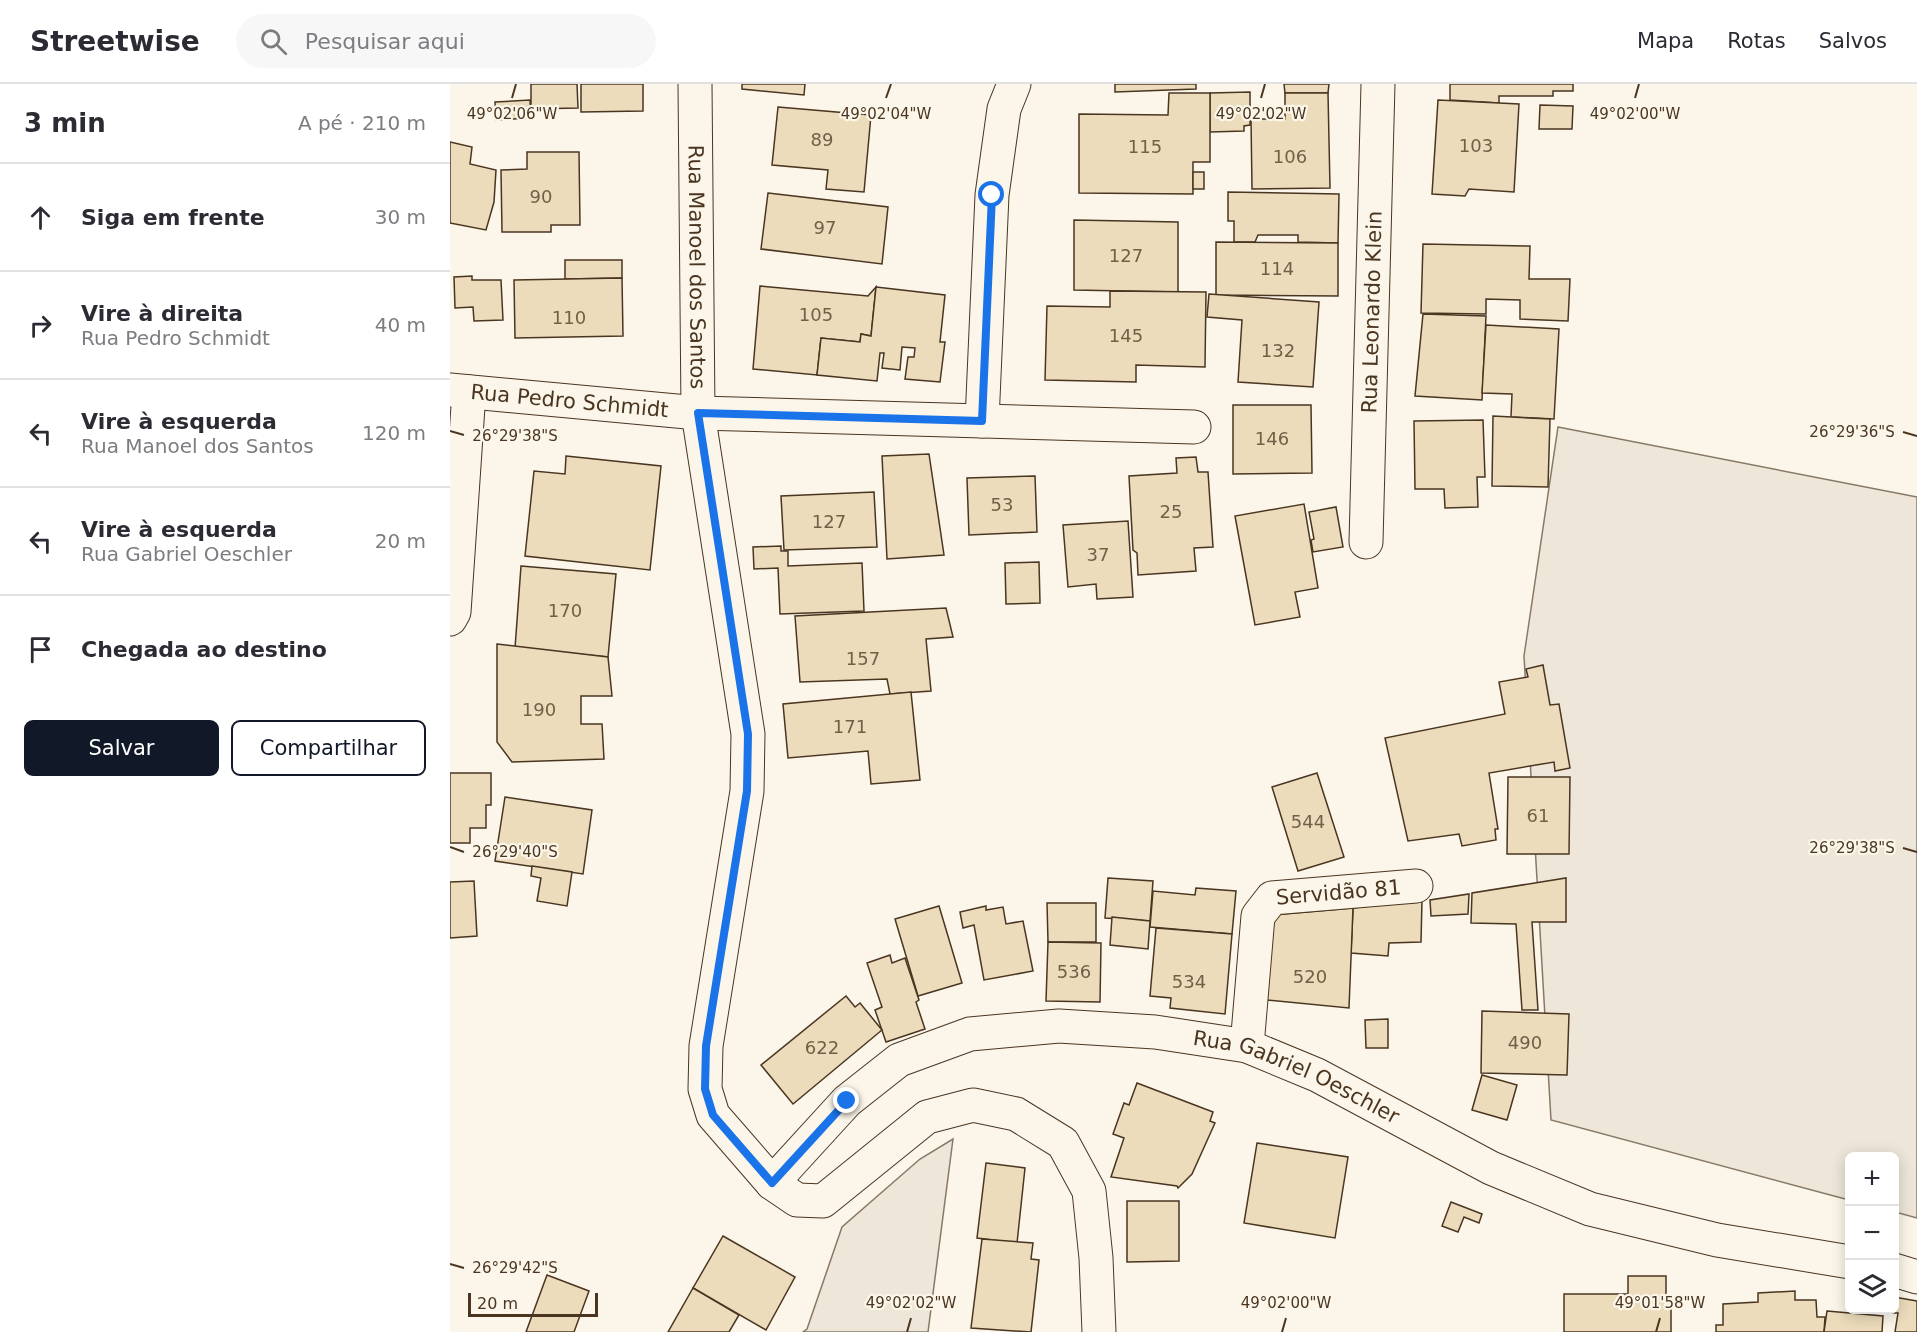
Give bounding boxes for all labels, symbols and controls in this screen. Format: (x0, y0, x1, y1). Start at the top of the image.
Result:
search box (236, 14, 656, 68)
text: Streetwise (30, 25, 200, 58)
icon: search (257, 25, 290, 58)
text: Pesquisar aqui (305, 29, 465, 54)
text: Mapa (1637, 29, 1694, 53)
text: Rotas (1727, 29, 1786, 53)
text: Salvos (1819, 29, 1887, 53)
text: 49°02'06"W (467, 105, 557, 123)
text: 49°02'04"W (841, 105, 931, 123)
text: 49°02'02"W (1216, 105, 1306, 123)
text: 49°02'00"W (1590, 105, 1680, 123)
text: 3 min (24, 108, 106, 138)
text: A pé · 210 m (298, 111, 426, 135)
house number: 89 (811, 129, 833, 150)
house number: 103 (1459, 135, 1493, 156)
house number: 115 (1128, 136, 1162, 157)
street label: Rua Manoel dos Santos (684, 145, 710, 389)
house number: 106 (1273, 146, 1307, 167)
route start (978, 181, 1004, 207)
house number: 90 (530, 186, 552, 207)
icon: ahead (24, 201, 57, 234)
text: Siga em frente (81, 205, 265, 230)
text: 30 m (375, 205, 426, 229)
street label: Rua Leonardo Klein (1357, 210, 1387, 414)
house number: 97 (814, 217, 836, 238)
house number: 127 (1109, 245, 1143, 266)
house number: 114 (1260, 258, 1294, 279)
text: Vire à direita (81, 301, 243, 326)
house number: 105 (799, 304, 833, 325)
house number: 110 (552, 307, 586, 328)
icon: right (24, 309, 57, 342)
text: 40 m (375, 313, 426, 337)
house number: 145 (1109, 325, 1143, 346)
text: Rua Pedro Schmidt (81, 326, 270, 350)
house number: 132 (1261, 340, 1295, 361)
street label: Rua Pedro Schmidt (470, 380, 669, 422)
text: Vire à esquerda (81, 409, 277, 434)
icon: left (24, 417, 57, 450)
text: 120 m (362, 421, 426, 445)
text: 26°29'36"S (1809, 423, 1895, 441)
text: 26°29'38"S (472, 427, 558, 445)
house number: 146 (1255, 428, 1289, 449)
text: Rua Manoel dos Santos (81, 434, 314, 458)
house number: 53 (991, 494, 1013, 515)
house number: 25 (1160, 501, 1182, 522)
house number: 127 (812, 511, 846, 532)
text: Vire à esquerda (81, 517, 277, 542)
icon: left (24, 525, 57, 558)
text: 20 m (375, 529, 426, 553)
text: Rua Gabriel Oeschler (81, 542, 292, 566)
house number: 37 (1087, 544, 1109, 565)
house number: 170 (548, 600, 582, 621)
icon: arrive (24, 633, 57, 666)
text: Chegada ao destino (81, 637, 327, 662)
house number: 157 (846, 648, 880, 669)
house number: 190 (522, 699, 556, 720)
house number: 171 (833, 716, 867, 737)
button: Salvar (24, 720, 219, 776)
button: Compartilhar (231, 720, 426, 776)
house number: 61 (1527, 805, 1549, 826)
house number: 544 (1291, 811, 1325, 832)
text: 26°29'38"S (1809, 839, 1895, 857)
text: 26°29'40"S (472, 843, 558, 861)
street label: Servidão 81 (1275, 875, 1402, 910)
house number: 536 (1057, 961, 1091, 982)
house number: 520 (1293, 966, 1327, 987)
house number: 534 (1172, 971, 1206, 992)
street label: Rua Gabriel Oeschler (1191, 1026, 1404, 1129)
house number: 490 (1508, 1032, 1542, 1053)
house number: 622 (805, 1037, 839, 1058)
route end (833, 1087, 859, 1113)
map controls (1845, 1152, 1899, 1314)
button: + (1845, 1152, 1899, 1206)
button: − (1845, 1206, 1899, 1260)
text: 26°29'42"S (472, 1259, 558, 1277)
button: layers (1845, 1260, 1899, 1314)
scale bar (468, 1290, 598, 1318)
text: 20 m (477, 1294, 518, 1313)
text: 49°02'02"W (866, 1294, 956, 1312)
text: 49°02'00"W (1241, 1294, 1331, 1312)
text: 49°01'58"W (1615, 1294, 1705, 1312)

